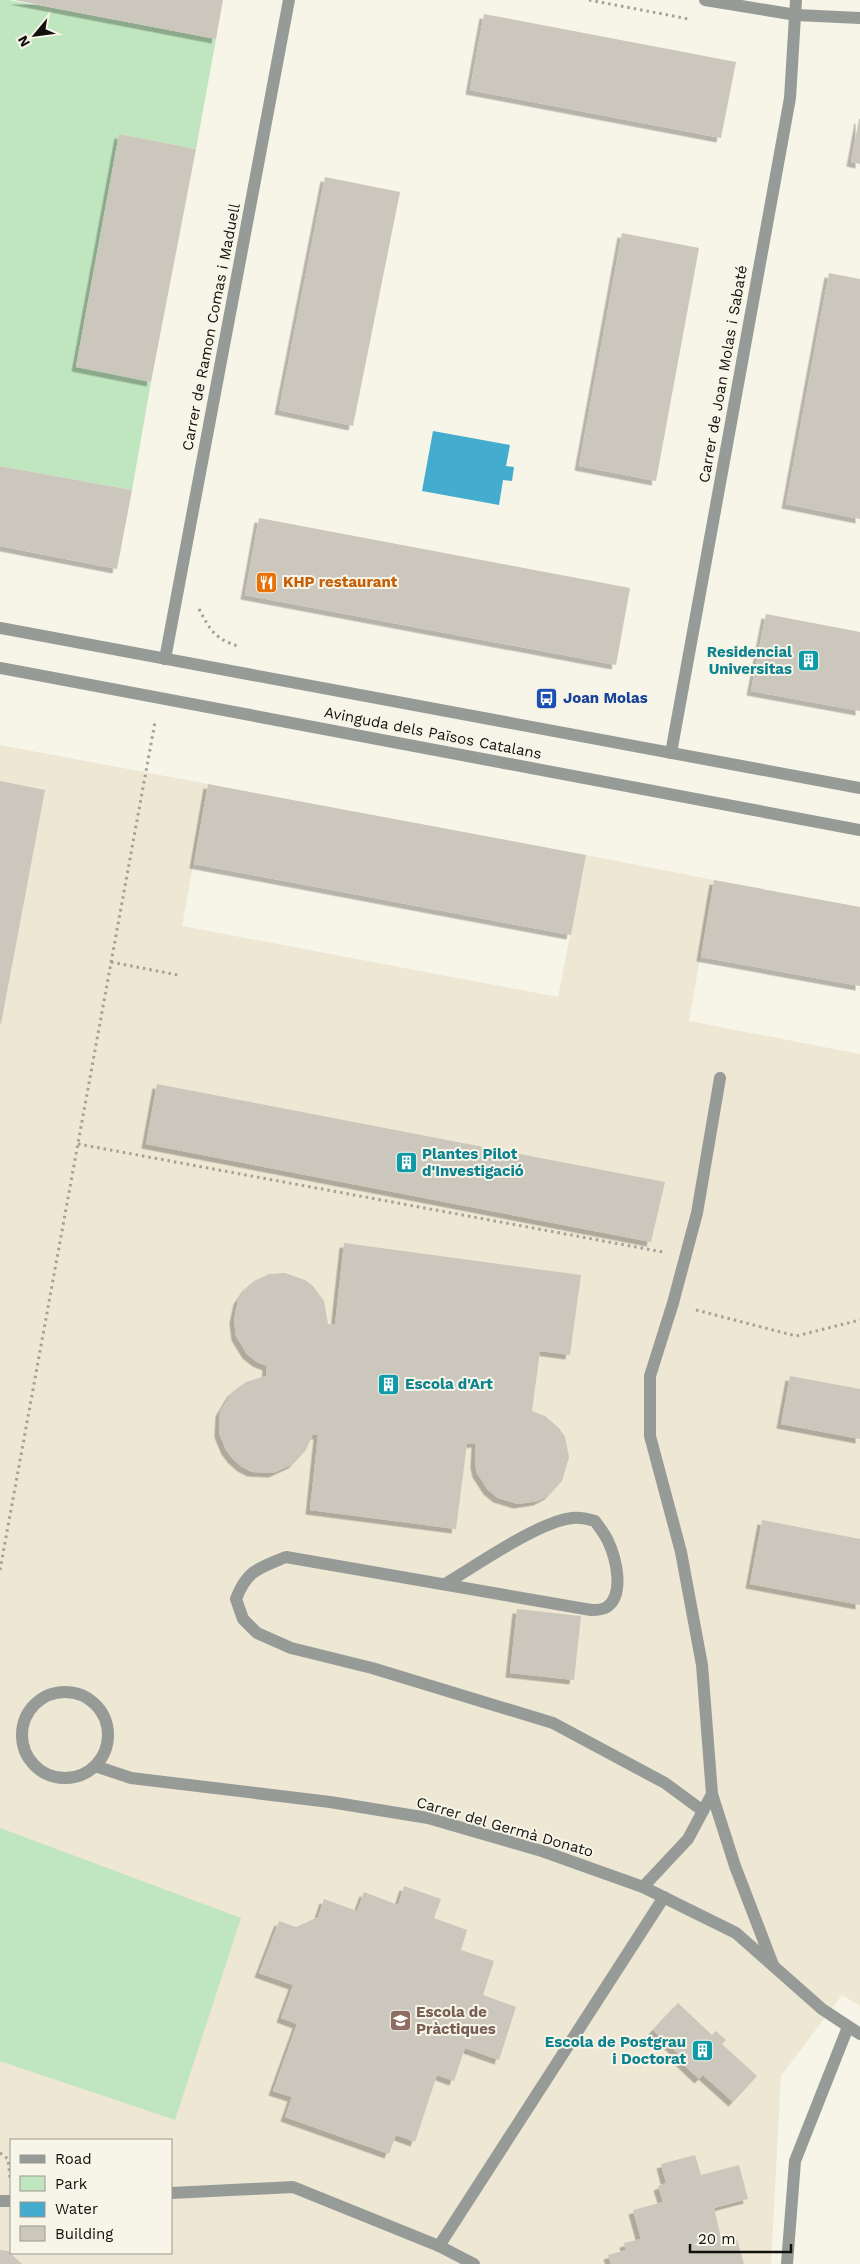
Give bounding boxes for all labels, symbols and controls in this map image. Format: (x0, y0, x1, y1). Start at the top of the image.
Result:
north arrow (10, 10, 60, 60)
text: N (14, 33, 33, 50)
street label: Carrer de Ramon Comas i Maduell (178, 201, 244, 452)
street label: Carrer de Joan Molas i Sabaté (695, 264, 751, 484)
restaurant icon: KHP restaurant (255, 570, 279, 594)
place label: KHP restaurant (283, 573, 398, 591)
place label: Residencial Universitas (707, 643, 792, 678)
building icon: Residencial Universitas (796, 649, 820, 673)
bus stop icon: Joan Molas (535, 686, 559, 710)
place label: Joan Molas (563, 689, 648, 707)
street label: Avinguda dels Països Catalans (323, 703, 543, 763)
place label: Plantes Pilot d'Investigació (422, 1145, 524, 1180)
building icon: Plantes Pilot d'Investigació (394, 1151, 418, 1175)
building icon: Escola d'Art (377, 1372, 401, 1396)
place label: Escola d'Art (405, 1375, 493, 1393)
street label: Carrer del Germà Donato (414, 1793, 596, 1861)
place label: Escola de Pràctiques (416, 2003, 496, 2038)
school or university icon: Escola de Pràctiques (388, 2009, 412, 2033)
place label: Escola de Postgrau i Doctorat (545, 2033, 686, 2068)
building icon: Escola de Postgrau i Doctorat (690, 2039, 714, 2063)
legend (10, 2139, 172, 2254)
text: Road (55, 2150, 92, 2168)
text: Park (55, 2175, 88, 2193)
text: Water (55, 2200, 98, 2218)
scale bar (690, 2222, 791, 2254)
text: Building (55, 2225, 113, 2243)
text: 20 m (698, 2230, 736, 2248)

